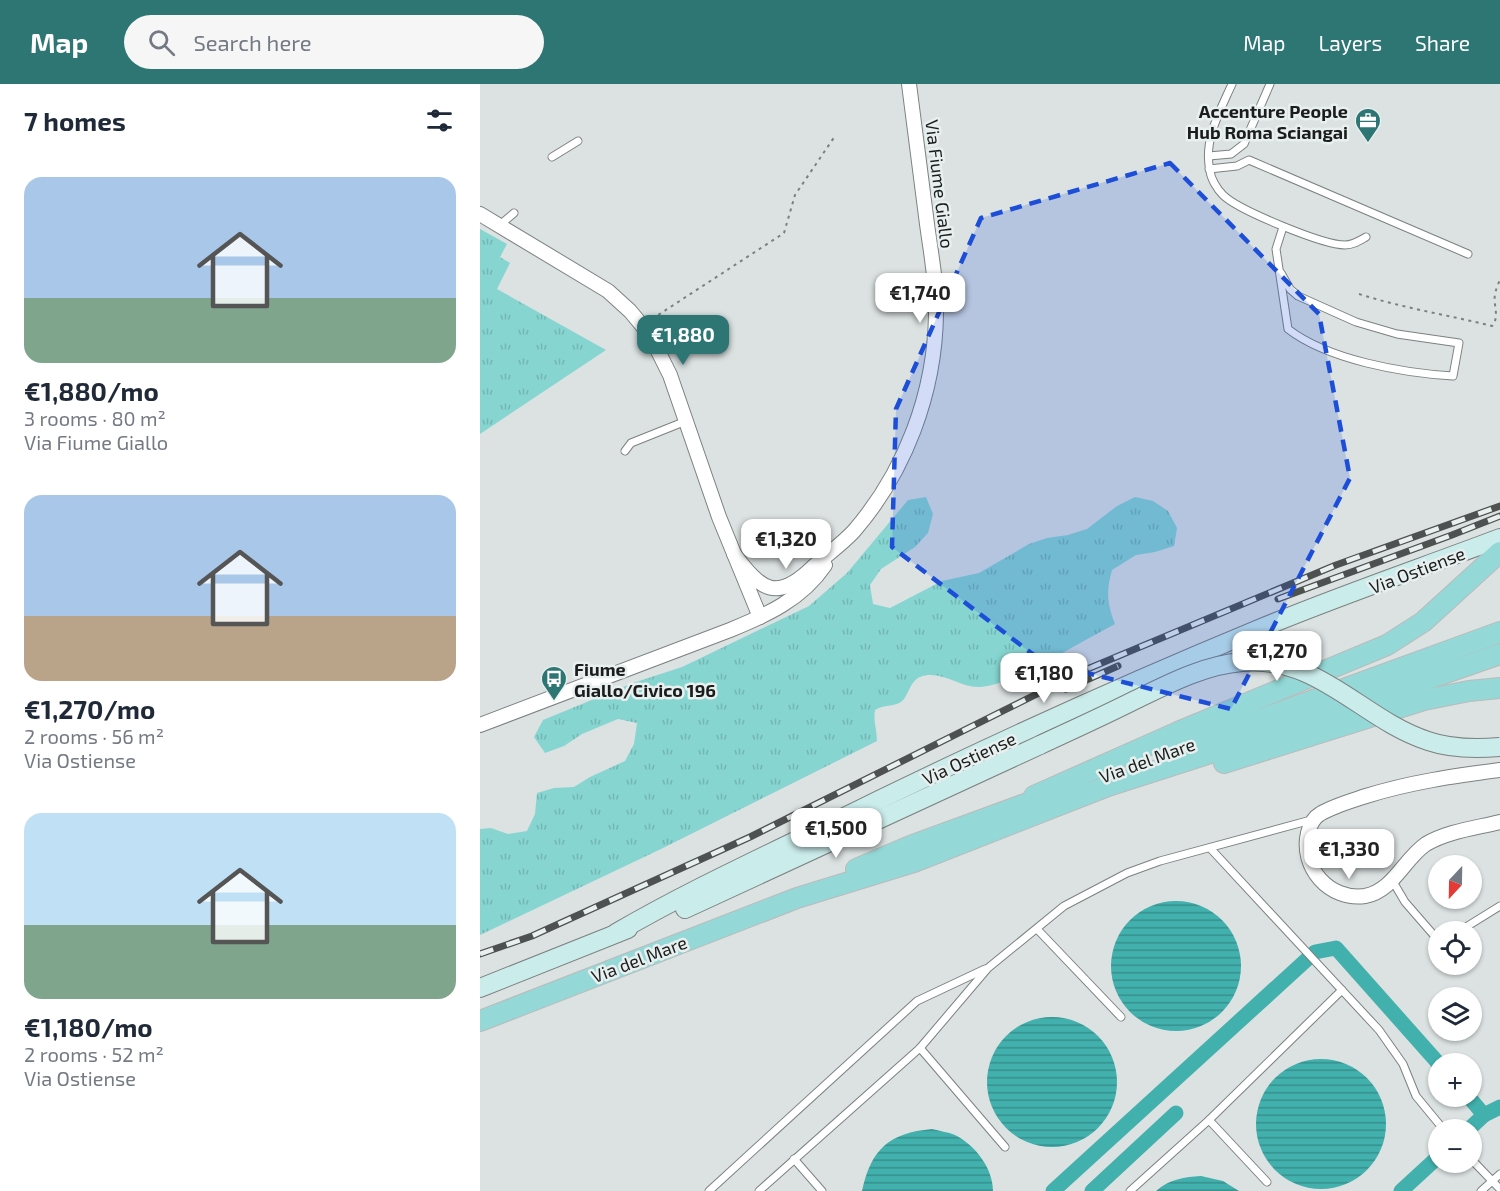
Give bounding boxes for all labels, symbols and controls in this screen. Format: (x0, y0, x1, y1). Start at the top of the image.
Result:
search box (124, 15, 544, 69)
text: Map (30, 25, 88, 59)
icon: search (145, 26, 178, 59)
text: Search here (193, 29, 312, 55)
text: Map (1243, 30, 1285, 55)
text: Layers (1318, 30, 1382, 55)
text: Share (1415, 30, 1470, 55)
place label: Accenture People Hub Roma Sciangai (1187, 100, 1348, 143)
icon: filters (423, 104, 456, 137)
text: 7 homes (24, 105, 126, 136)
office icon: Accenture People Hub Roma Sciangai (1353, 106, 1383, 144)
street label: Via Fiume Giallo (921, 118, 959, 250)
icon: home (186, 216, 294, 324)
pin: €1,740 (871, 273, 969, 324)
text: €1,740 (889, 280, 951, 304)
pin: €1,880 (634, 315, 732, 366)
text: €1,880 (651, 322, 715, 346)
text: €1,880/mo (24, 375, 159, 406)
text: 3 rooms · 80 m² (24, 406, 166, 430)
text: Via Fiume Giallo (24, 430, 168, 454)
pin: €1,320 (737, 519, 835, 570)
text: €1,320 (755, 526, 817, 550)
icon: home (186, 534, 294, 642)
street label: Via Ostiense (1366, 542, 1468, 598)
pin: €1,270 (1228, 631, 1326, 682)
text: €1,270 (1246, 638, 1308, 662)
pin: €1,180 (995, 653, 1093, 704)
place label: Fiume Giallo/Civico 196 (574, 658, 716, 701)
text: €1,180 (1014, 660, 1074, 684)
bus stop icon: Fiume Giallo/Civico 196 (539, 664, 569, 702)
text: €1,270/mo (24, 693, 155, 724)
text: 2 rooms · 56 m² (24, 724, 164, 748)
street label: Via Ostiense (919, 727, 1019, 789)
street label: Via del Mare (1096, 732, 1198, 788)
text: Via Ostiense (24, 748, 136, 772)
pin: €1,500 (787, 808, 885, 859)
text: €1,500 (805, 815, 867, 839)
pin: €1,330 (1300, 829, 1398, 880)
text: €1,330 (1318, 836, 1380, 860)
icon: home (186, 852, 294, 960)
north arrow (1428, 855, 1482, 909)
map controls (1428, 855, 1482, 1173)
button: locate (1428, 921, 1482, 975)
street label: Via del Mare (588, 931, 690, 987)
button: layers (1428, 987, 1482, 1041)
text: €1,180/mo (24, 1011, 153, 1042)
text: 2 rooms · 52 m² (24, 1042, 164, 1066)
button: + (1428, 1053, 1482, 1107)
text: Via Ostiense (24, 1066, 136, 1090)
button: − (1428, 1119, 1482, 1173)

